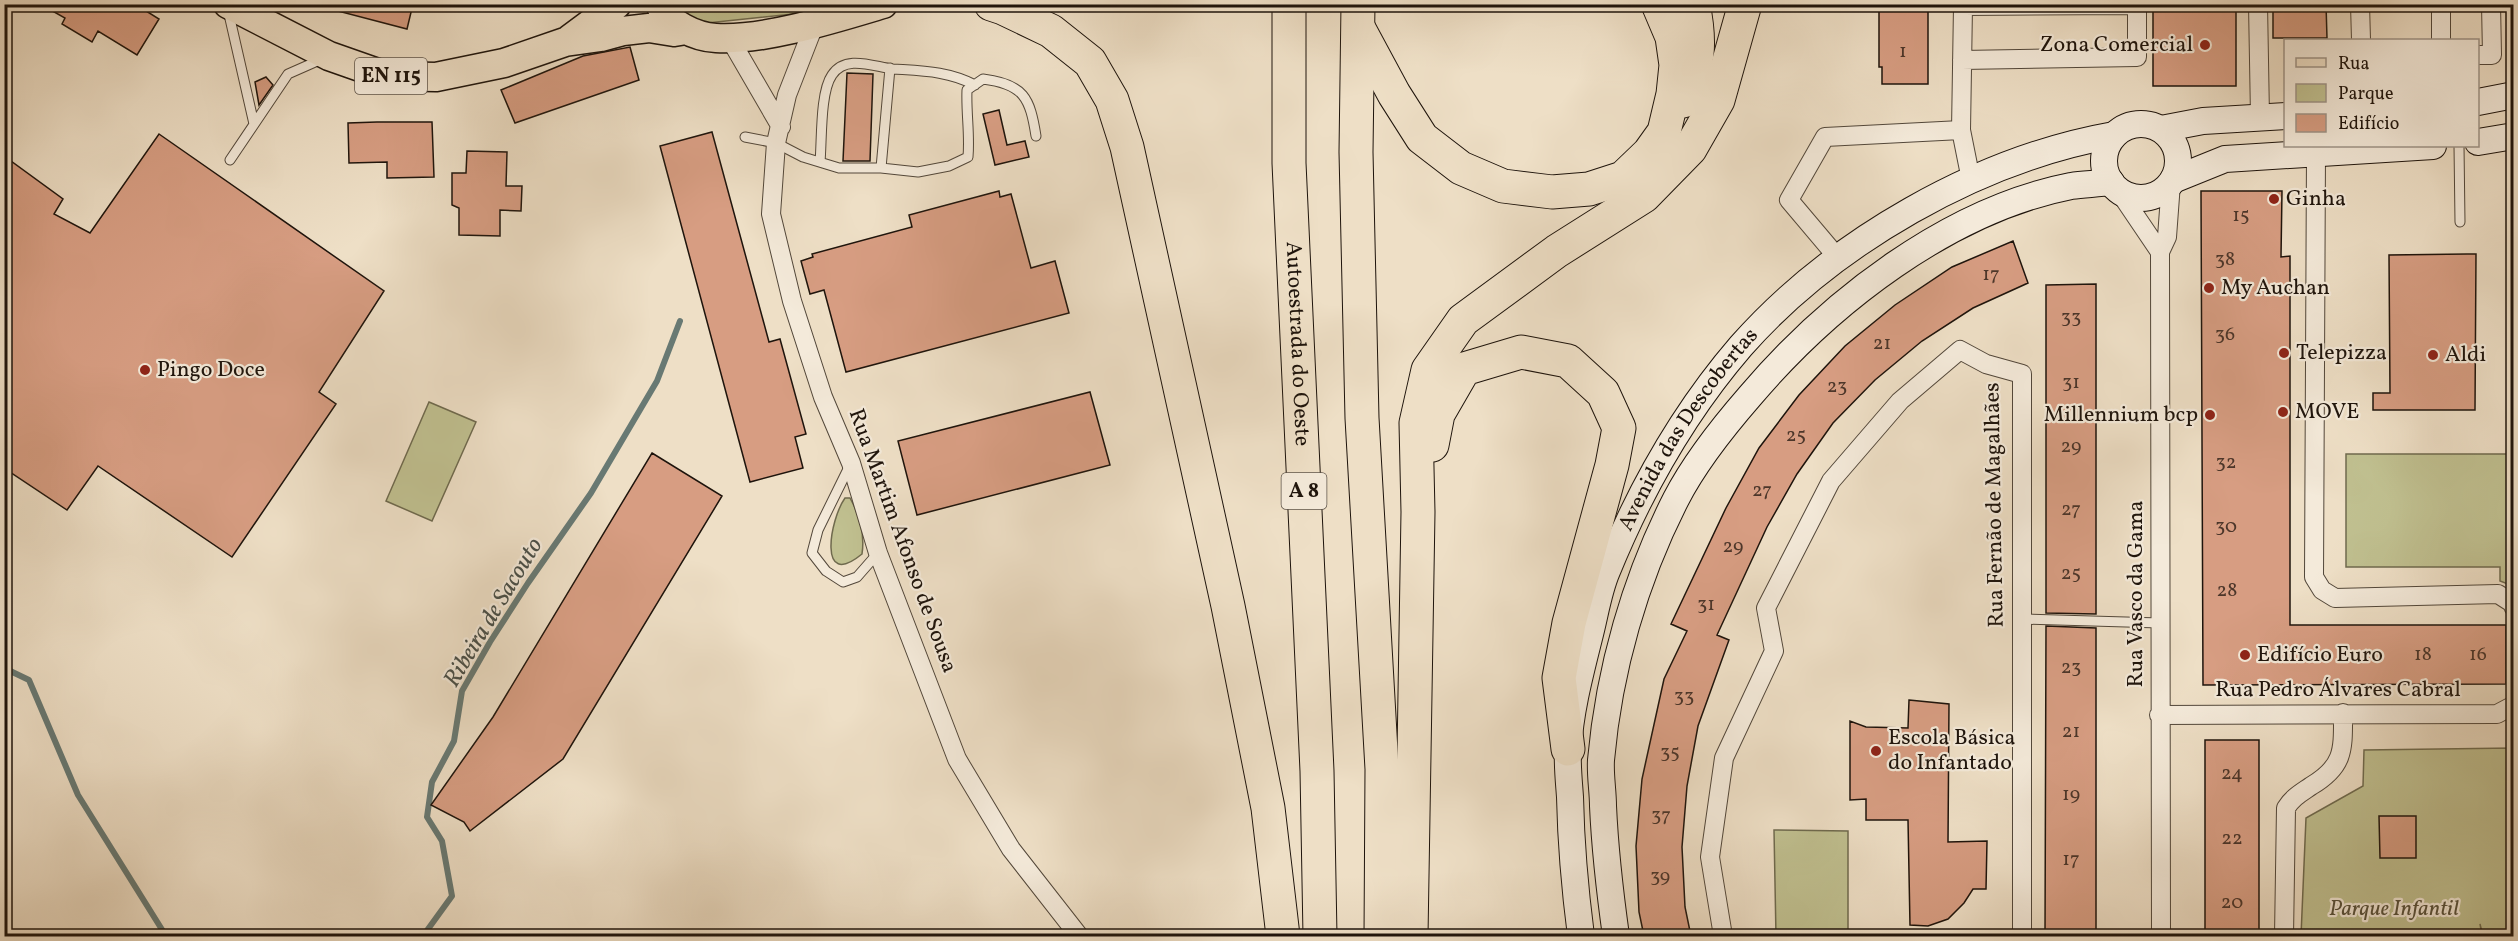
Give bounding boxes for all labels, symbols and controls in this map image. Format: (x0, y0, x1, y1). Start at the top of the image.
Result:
place label: Zona Comercial (2040, 30, 2193, 61)
house number: 1 (1899, 38, 1907, 66)
marker: Zona Comercial (2198, 38, 2212, 52)
legend (2284, 39, 2479, 147)
text: Rua (2338, 52, 2369, 77)
road number: EN 115 (355, 58, 427, 94)
text: Parque (2338, 82, 2393, 107)
text: Edifício (2338, 112, 2399, 137)
place label: Ginha (2286, 184, 2346, 215)
marker: Ginha (2267, 192, 2281, 206)
house number: 15 (2232, 202, 2250, 230)
street label: Autoestrada do Oeste (1277, 241, 1318, 447)
house number: 38 (2215, 246, 2235, 274)
house number: 17 (1982, 261, 2000, 289)
place label: My Auchan (2221, 273, 2330, 304)
marker: My Auchan (2202, 281, 2216, 295)
house number: 33 (2061, 304, 2081, 332)
street label: Avenida das Descobertas (1611, 321, 1766, 536)
house number: 36 (2215, 321, 2235, 349)
house number: 21 (1873, 330, 1891, 358)
place label: Telepizza (2296, 338, 2387, 369)
place label: Aldi (2445, 340, 2486, 371)
marker: Telepizza (2277, 346, 2291, 360)
marker: Aldi (2426, 348, 2440, 362)
place label: Pingo Doce (157, 355, 265, 386)
marker: Pingo Doce (138, 363, 152, 377)
house number: 31 (2062, 369, 2080, 397)
house number: 23 (1827, 373, 1847, 401)
street label: Rua Fernão de Magalhães (1977, 382, 2013, 628)
place label: MOVE (2295, 397, 2359, 428)
place label: Millennium bcp (2044, 400, 2198, 431)
street label: Rua Martim Afonso de Sousa (840, 405, 964, 677)
marker: MOVE (2276, 405, 2290, 419)
marker: Millennium bcp (2203, 408, 2217, 422)
house number: 25 (1786, 422, 1806, 450)
house number: 29 (2061, 433, 2081, 461)
house number: 32 (2216, 449, 2237, 477)
road number: A 8 (1282, 473, 1326, 509)
house number: 27 (1752, 477, 1772, 505)
house number: 27 (2061, 496, 2081, 524)
street label: Rua Vasco da Gama (2121, 501, 2152, 687)
house number: 30 (2215, 513, 2237, 541)
water label: Ribeira de Sacouto (436, 532, 552, 694)
house number: 29 (1723, 533, 1743, 561)
house number: 25 (2061, 560, 2081, 588)
house number: 28 (2217, 577, 2237, 605)
house number: 31 (1697, 591, 1715, 619)
place label: Edifício Euro (2257, 640, 2383, 671)
house number: 18 (2414, 641, 2432, 669)
house number: 16 (2469, 641, 2487, 669)
marker: Edifício Euro (2238, 648, 2252, 662)
house number: 23 (2061, 654, 2081, 682)
street label: Rua Pedro Álvares Cabral (2215, 675, 2461, 706)
house number: 33 (1674, 683, 1694, 711)
house number: 21 (2062, 718, 2080, 746)
place label: Escola Básica do Infantado (1888, 723, 2015, 779)
house number: 35 (1660, 739, 1680, 767)
marker: Escola Básica do Infantado (1869, 744, 1883, 758)
house number: 24 (2221, 760, 2243, 788)
house number: 19 (2062, 781, 2080, 809)
house number: 37 (1651, 802, 1671, 830)
house number: 22 (2221, 825, 2243, 853)
house number: 17 (2062, 846, 2080, 874)
house number: 39 (1650, 863, 1670, 891)
house number: 20 (2221, 889, 2243, 917)
park label: Parque Infantil (2329, 894, 2460, 925)

